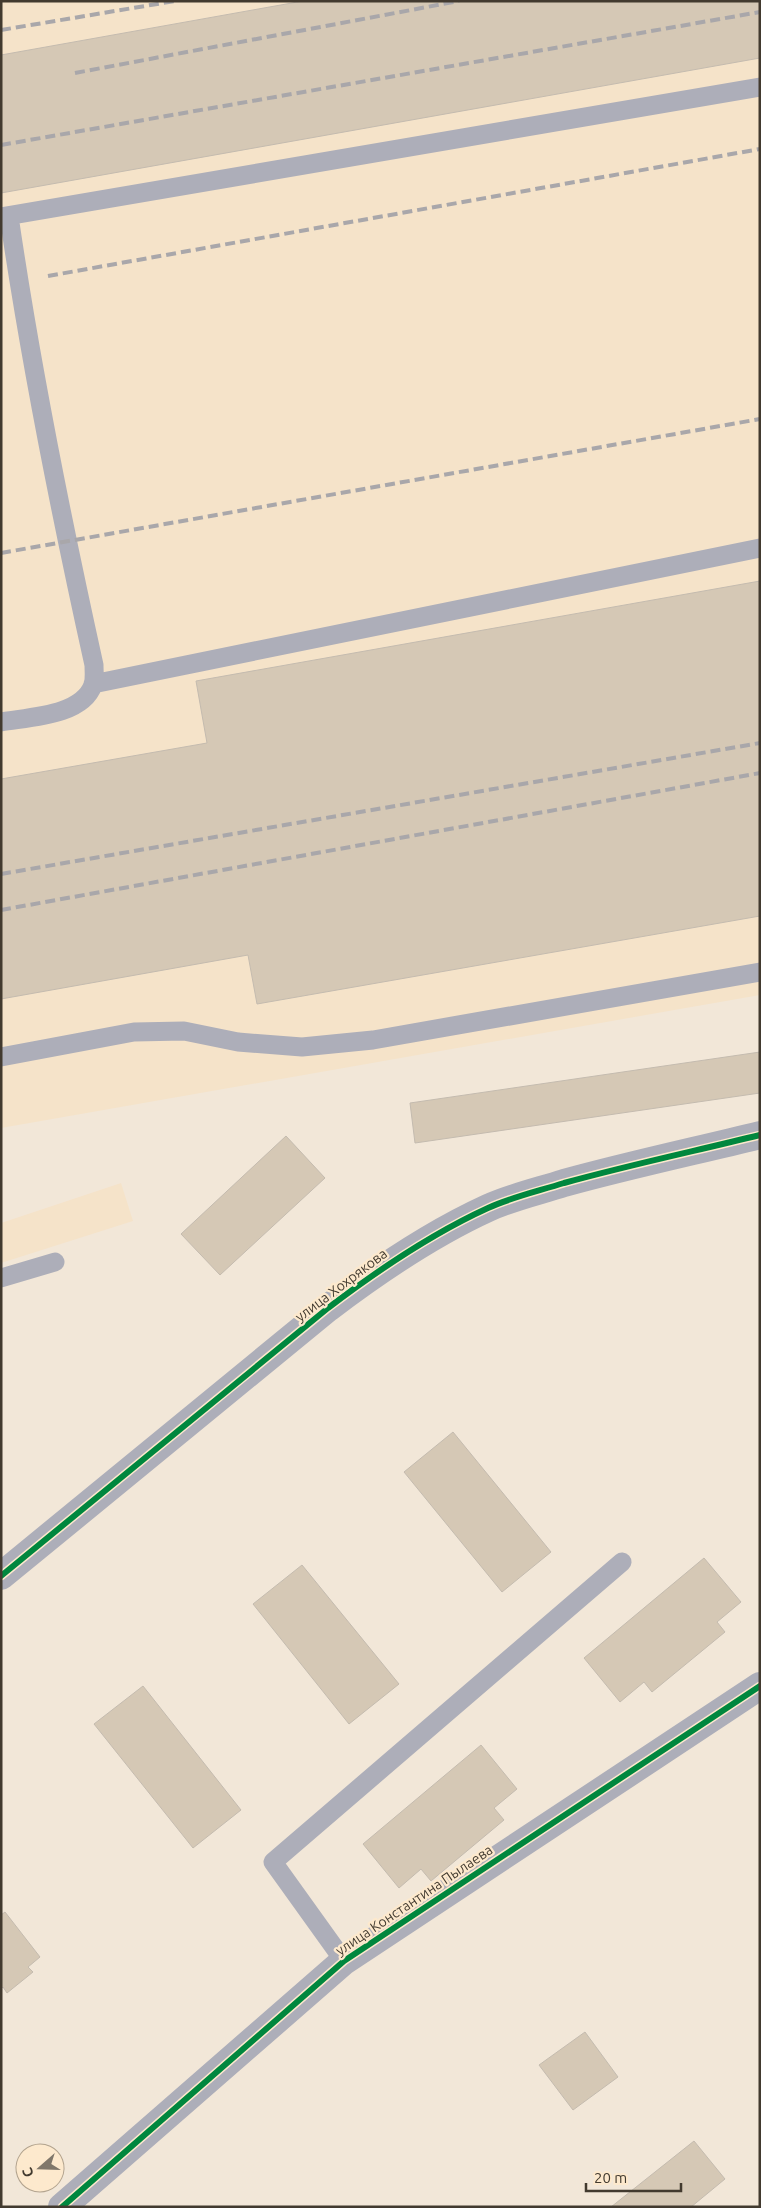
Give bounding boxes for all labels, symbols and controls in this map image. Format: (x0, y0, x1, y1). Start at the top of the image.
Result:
street label: улица Хохрякова (292, 1245, 390, 1325)
street label: улица Константина Пылаева (333, 1841, 495, 1959)
north arrow (15, 2143, 65, 2193)
scale bar (586, 2160, 681, 2192)
text: С (19, 2165, 37, 2179)
text: 20 m (594, 2169, 627, 2186)

